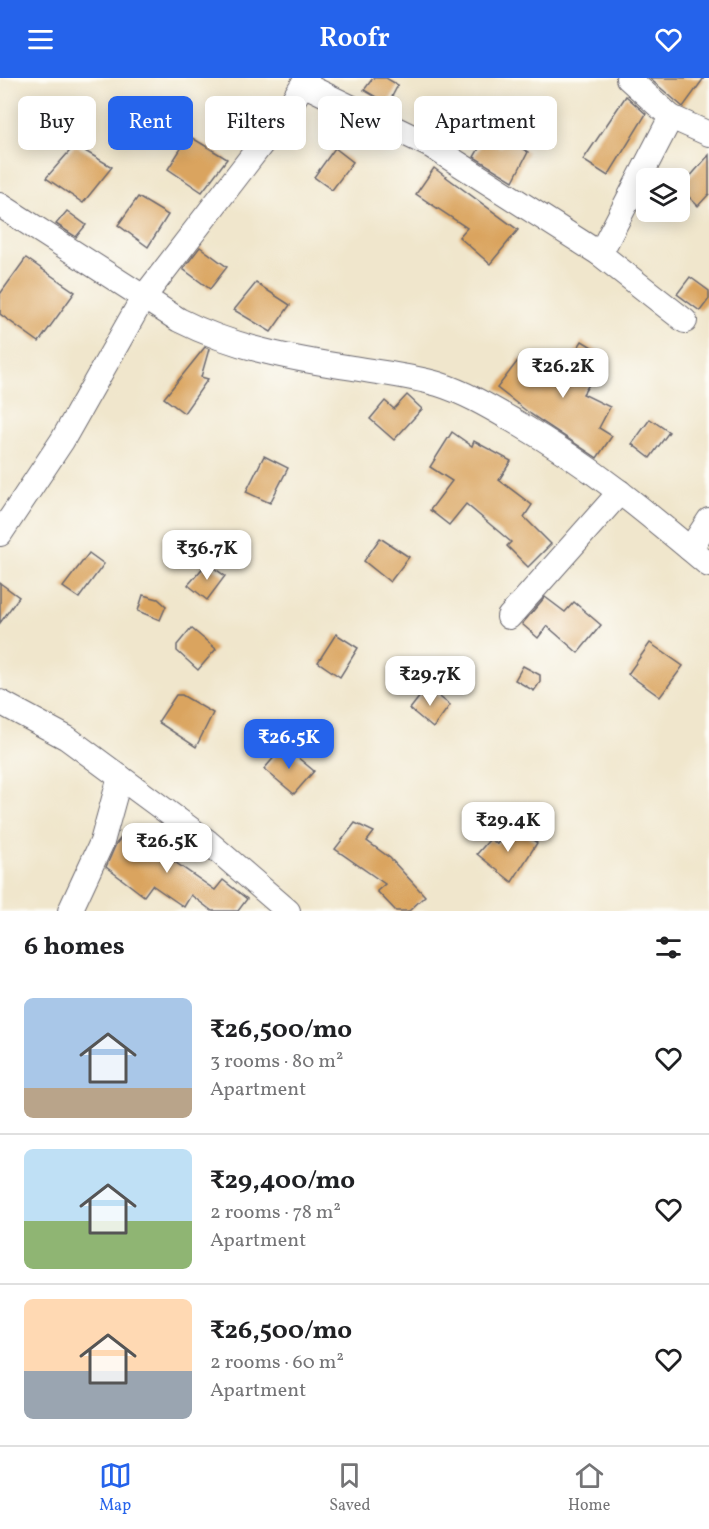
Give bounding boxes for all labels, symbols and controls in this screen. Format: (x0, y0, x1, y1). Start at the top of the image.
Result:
text: Roofr (319, 20, 390, 58)
icon: menu (24, 23, 57, 56)
icon: heart (652, 23, 685, 56)
chip: Buy (18, 96, 96, 150)
chip: Rent (108, 96, 193, 150)
chip: Filters (205, 96, 306, 150)
chip: New (318, 96, 402, 150)
chip: Apartment (414, 96, 557, 150)
map controls (636, 168, 690, 222)
button: layers (636, 168, 690, 222)
pin: ₹26.2K (514, 348, 612, 399)
text: ₹26.2K (531, 353, 595, 381)
pin: ₹36.7K (158, 530, 256, 581)
text: ₹36.7K (176, 535, 238, 563)
pin: ₹29.7K (381, 656, 479, 707)
text: ₹29.7K (399, 661, 461, 689)
pin: ₹26.5K (240, 719, 338, 770)
text: ₹26.5K (258, 724, 320, 752)
pin: ₹29.4K (459, 802, 557, 853)
text: ₹29.4K (476, 807, 540, 835)
pin: ₹26.5K (118, 823, 216, 874)
text: ₹26.5K (136, 828, 198, 856)
text: 6 homes (24, 929, 125, 965)
icon: filters (652, 931, 685, 964)
text: ₹26,500/mo (210, 1012, 352, 1048)
icon: home (72, 1022, 144, 1094)
icon: heart (652, 1042, 685, 1075)
text: 3 rooms · 80 m² (210, 1048, 343, 1076)
text: Apartment (210, 1076, 306, 1104)
text: ₹29,400/mo (210, 1163, 355, 1199)
icon: home (72, 1173, 144, 1245)
icon: heart (652, 1193, 685, 1226)
text: 2 rooms · 78 m² (210, 1199, 341, 1227)
text: Apartment (210, 1227, 306, 1255)
text: ₹26,500/mo (210, 1313, 352, 1349)
icon: home (72, 1323, 144, 1395)
icon: heart (652, 1343, 685, 1376)
text: 2 rooms · 60 m² (210, 1349, 344, 1377)
text: Apartment (210, 1377, 306, 1405)
tab: Map (99, 1459, 132, 1517)
tab: Saved (329, 1459, 370, 1517)
tab: Home (568, 1459, 610, 1517)

